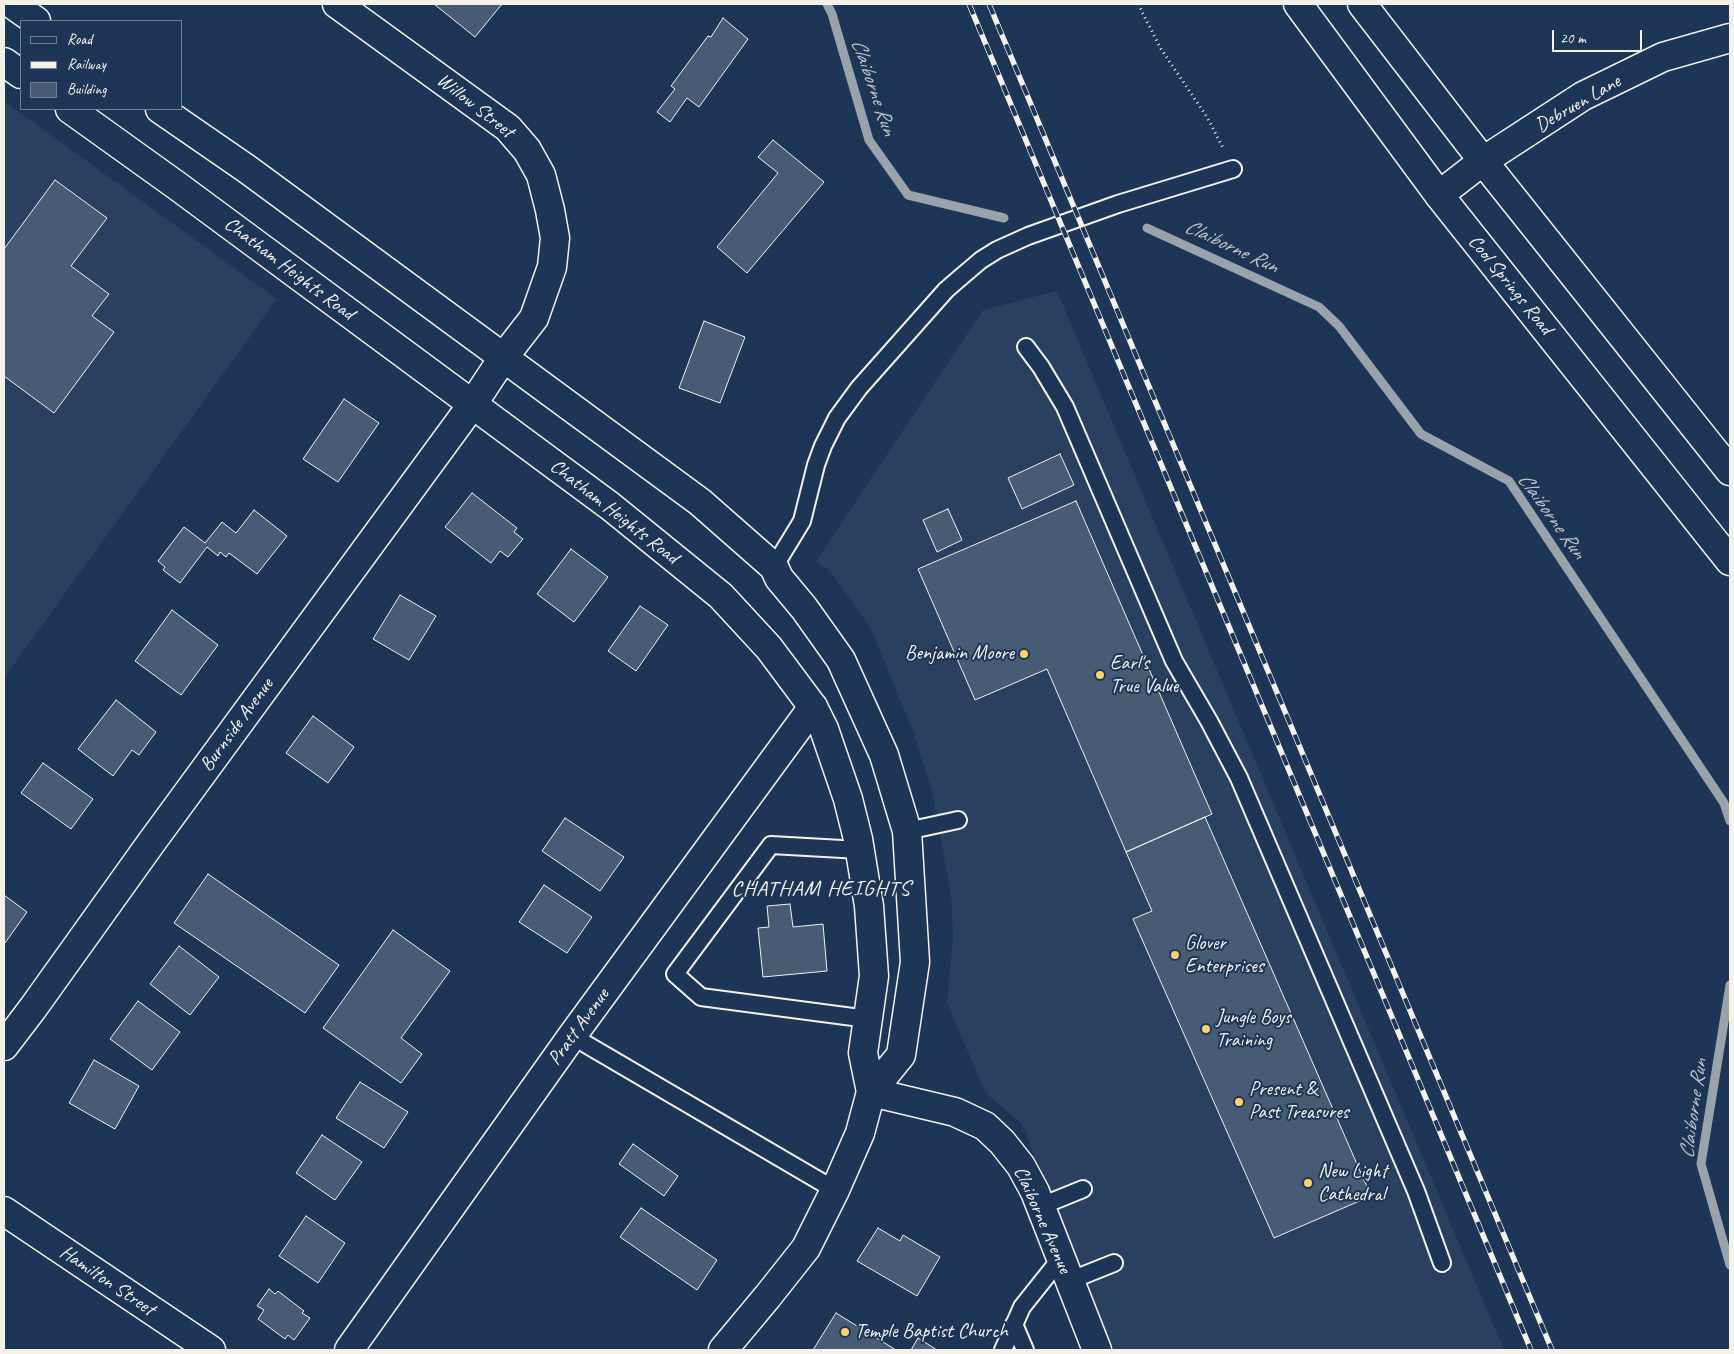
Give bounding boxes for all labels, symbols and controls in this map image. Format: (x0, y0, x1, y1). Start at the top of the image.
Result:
legend (20, 20, 182, 110)
scale bar (1554, 20, 1644, 52)
text: 20 m (1560, 29, 1586, 48)
text: Road (67, 30, 92, 49)
water label: Claiborne Run (845, 36, 901, 138)
text: Railway (67, 55, 106, 74)
street label: Willow Street (432, 68, 518, 144)
street label: Debruen Lane (1531, 70, 1625, 138)
text: Building (67, 80, 106, 99)
street label: Chatham Heights Road (219, 212, 359, 326)
water label: Claiborne Run (1180, 214, 1282, 280)
street label: Cool Springs Road (1463, 230, 1557, 340)
street label: Chatham Heights Road (545, 454, 683, 570)
water label: Claiborne Run (1511, 468, 1591, 564)
place label: Benjamin Moore (905, 642, 1014, 666)
marker: Benjamin Moore (1018, 648, 1030, 660)
place label: Earl's True Value (1110, 652, 1178, 699)
marker: Earl's True Value (1094, 669, 1106, 681)
street label: Burnside Avenue (195, 674, 279, 776)
district label: CHATHAM HEIGHTS (729, 876, 913, 902)
place label: Glover Enterprises (1185, 932, 1264, 979)
marker: Glover Enterprises (1169, 949, 1181, 961)
street label: Pratt Avenue (543, 984, 615, 1070)
place label: Jungle Boys Training (1216, 1006, 1291, 1053)
marker: Jungle Boys Training (1200, 1023, 1212, 1035)
water label: Claiborne Run (1675, 1058, 1713, 1160)
place label: Present & Past Treasures (1249, 1078, 1349, 1125)
marker: Present & Past Treasures (1233, 1096, 1245, 1108)
place label: New Light Cathedral (1318, 1160, 1387, 1207)
street label: Claiborne Avenue (1008, 1163, 1076, 1277)
marker: New Light Cathedral (1302, 1177, 1314, 1189)
street label: Hamilton Street (55, 1240, 159, 1322)
place label: Temple Baptist Church (855, 1320, 1008, 1344)
marker: Temple Baptist Church (839, 1326, 851, 1338)

